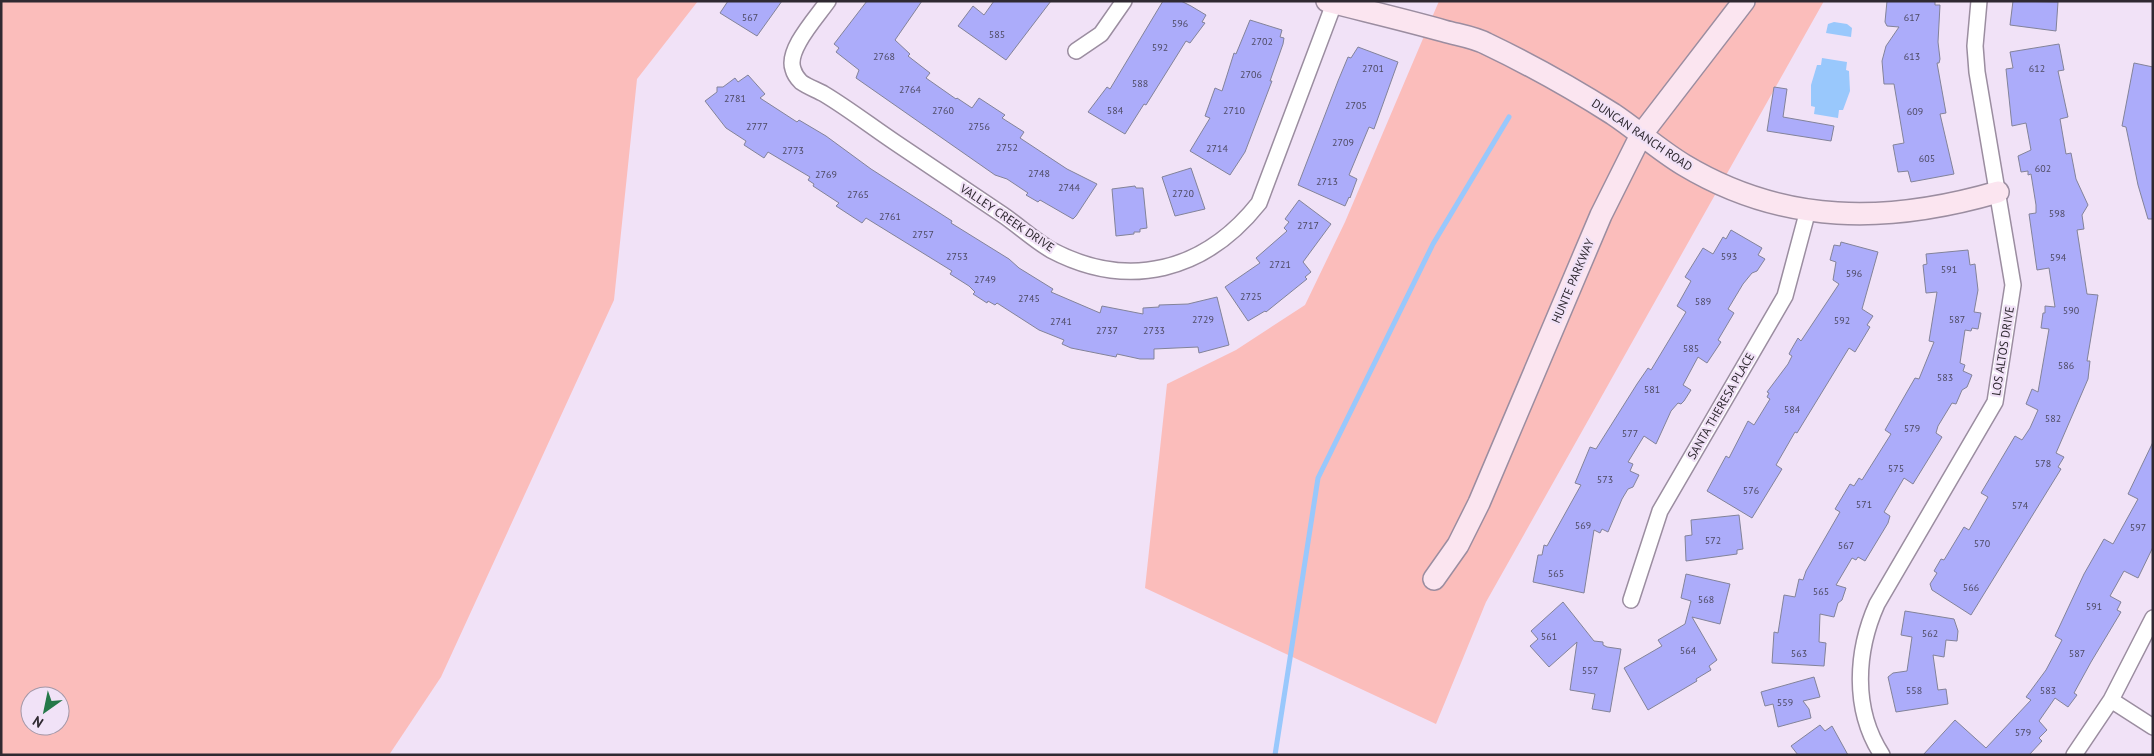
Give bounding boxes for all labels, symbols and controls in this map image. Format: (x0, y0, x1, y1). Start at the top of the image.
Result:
house number: 567 (742, 11, 758, 24)
house number: 617 (1904, 11, 1920, 24)
house number: 596 (1172, 17, 1188, 30)
house number: 585 (989, 28, 1005, 41)
house number: 2702 (1251, 35, 1273, 48)
house number: 592 (1152, 41, 1168, 54)
house number: 2768 (873, 50, 895, 63)
house number: 613 (1904, 50, 1920, 63)
house number: 2701 (1362, 62, 1384, 75)
house number: 612 (2029, 62, 2045, 75)
house number: 2706 (1240, 68, 1262, 81)
house number: 588 (1132, 77, 1148, 90)
house number: 2764 (899, 83, 921, 96)
house number: 2781 (724, 92, 746, 105)
street label: DUNCAN RANCH ROAD (1589, 95, 1696, 174)
house number: 2705 (1345, 99, 1367, 112)
house number: 2760 (932, 104, 954, 117)
house number: 584 (1107, 104, 1124, 117)
house number: 2710 (1223, 104, 1245, 117)
house number: 609 (1907, 105, 1923, 118)
house number: 2777 (746, 120, 768, 133)
house number: 2756 (968, 120, 990, 133)
house number: 2709 (1332, 136, 1354, 149)
house number: 2752 (996, 141, 1018, 154)
house number: 2714 (1206, 142, 1228, 155)
house number: 2773 (782, 144, 804, 157)
house number: 605 (1919, 152, 1935, 165)
house number: 602 (2035, 162, 2051, 175)
house number: 2748 (1028, 167, 1050, 180)
house number: 2769 (815, 168, 837, 181)
house number: 2713 (1316, 175, 1338, 188)
street label: VALLEY CREEK DRIVE (956, 180, 1057, 255)
house number: 2744 (1058, 181, 1080, 194)
house number: 2720 (1172, 187, 1194, 200)
house number: 2765 (847, 188, 869, 201)
house number: 598 (2049, 207, 2065, 220)
house number: 2761 (879, 210, 901, 223)
house number: 2717 (1297, 219, 1319, 232)
house number: 2757 (912, 228, 934, 241)
street label: HUNTE PARKWAY (1548, 236, 1597, 325)
house number: 2753 (946, 250, 968, 263)
house number: 593 (1721, 250, 1737, 263)
house number: 594 (2050, 251, 2067, 264)
house number: 2721 (1269, 258, 1291, 271)
house number: 591 (1941, 263, 1957, 276)
house number: 596 (1846, 267, 1862, 280)
house number: 2749 (974, 273, 996, 286)
house number: 2725 (1240, 290, 1262, 303)
house number: 2745 (1018, 292, 1040, 305)
house number: 589 (1695, 295, 1711, 308)
house number: 590 (2063, 304, 2080, 317)
street label: LOS ALTOS DRIVE (1988, 305, 2017, 397)
house number: 2729 (1192, 313, 1214, 326)
house number: 587 (1949, 313, 1965, 326)
house number: 592 (1834, 314, 1850, 327)
house number: 2741 (1050, 315, 1072, 328)
house number: 2737 (1096, 324, 1118, 337)
house number: 2733 (1143, 324, 1165, 337)
house number: 585 (1683, 342, 1699, 355)
street label: SANTA THERESA PLACE (1684, 350, 1757, 462)
house number: 586 (2058, 359, 2074, 372)
house number: 583 (1937, 371, 1953, 384)
house number: 581 (1644, 383, 1660, 396)
house number: 584 (1784, 403, 1801, 416)
house number: 582 (2045, 412, 2061, 425)
house number: 579 (1904, 422, 1920, 435)
house number: 577 (1622, 427, 1638, 440)
house number: 578 (2035, 457, 2051, 470)
house number: 575 (1888, 462, 1904, 475)
house number: 573 (1597, 473, 1613, 486)
house number: 576 (1743, 484, 1759, 497)
house number: 571 (1856, 498, 1872, 511)
house number: 574 (2012, 499, 2029, 512)
house number: 569 (1575, 519, 1591, 532)
house number: 597 (2130, 521, 2146, 534)
house number: 572 (1705, 534, 1721, 547)
house number: 570 (1974, 537, 1991, 550)
house number: 567 (1838, 539, 1854, 552)
house number: 565 (1548, 567, 1564, 580)
house number: 566 (1963, 581, 1979, 594)
house number: 565 (1813, 585, 1829, 598)
house number: 568 (1698, 593, 1714, 606)
house number: 591 (2086, 600, 2102, 613)
house number: 562 (1922, 627, 1938, 640)
house number: 561 (1541, 630, 1557, 643)
house number: 564 (1680, 644, 1697, 657)
house number: 563 (1791, 647, 1807, 660)
house number: 587 (2069, 647, 2085, 660)
house number: 557 (1582, 664, 1598, 677)
house number: 558 (1906, 684, 1922, 697)
house number: 583 (2040, 684, 2056, 697)
north arrow (20, 686, 70, 736)
house number: 559 (1777, 696, 1793, 709)
text: N (29, 712, 47, 732)
house number: 579 (2015, 726, 2031, 739)

